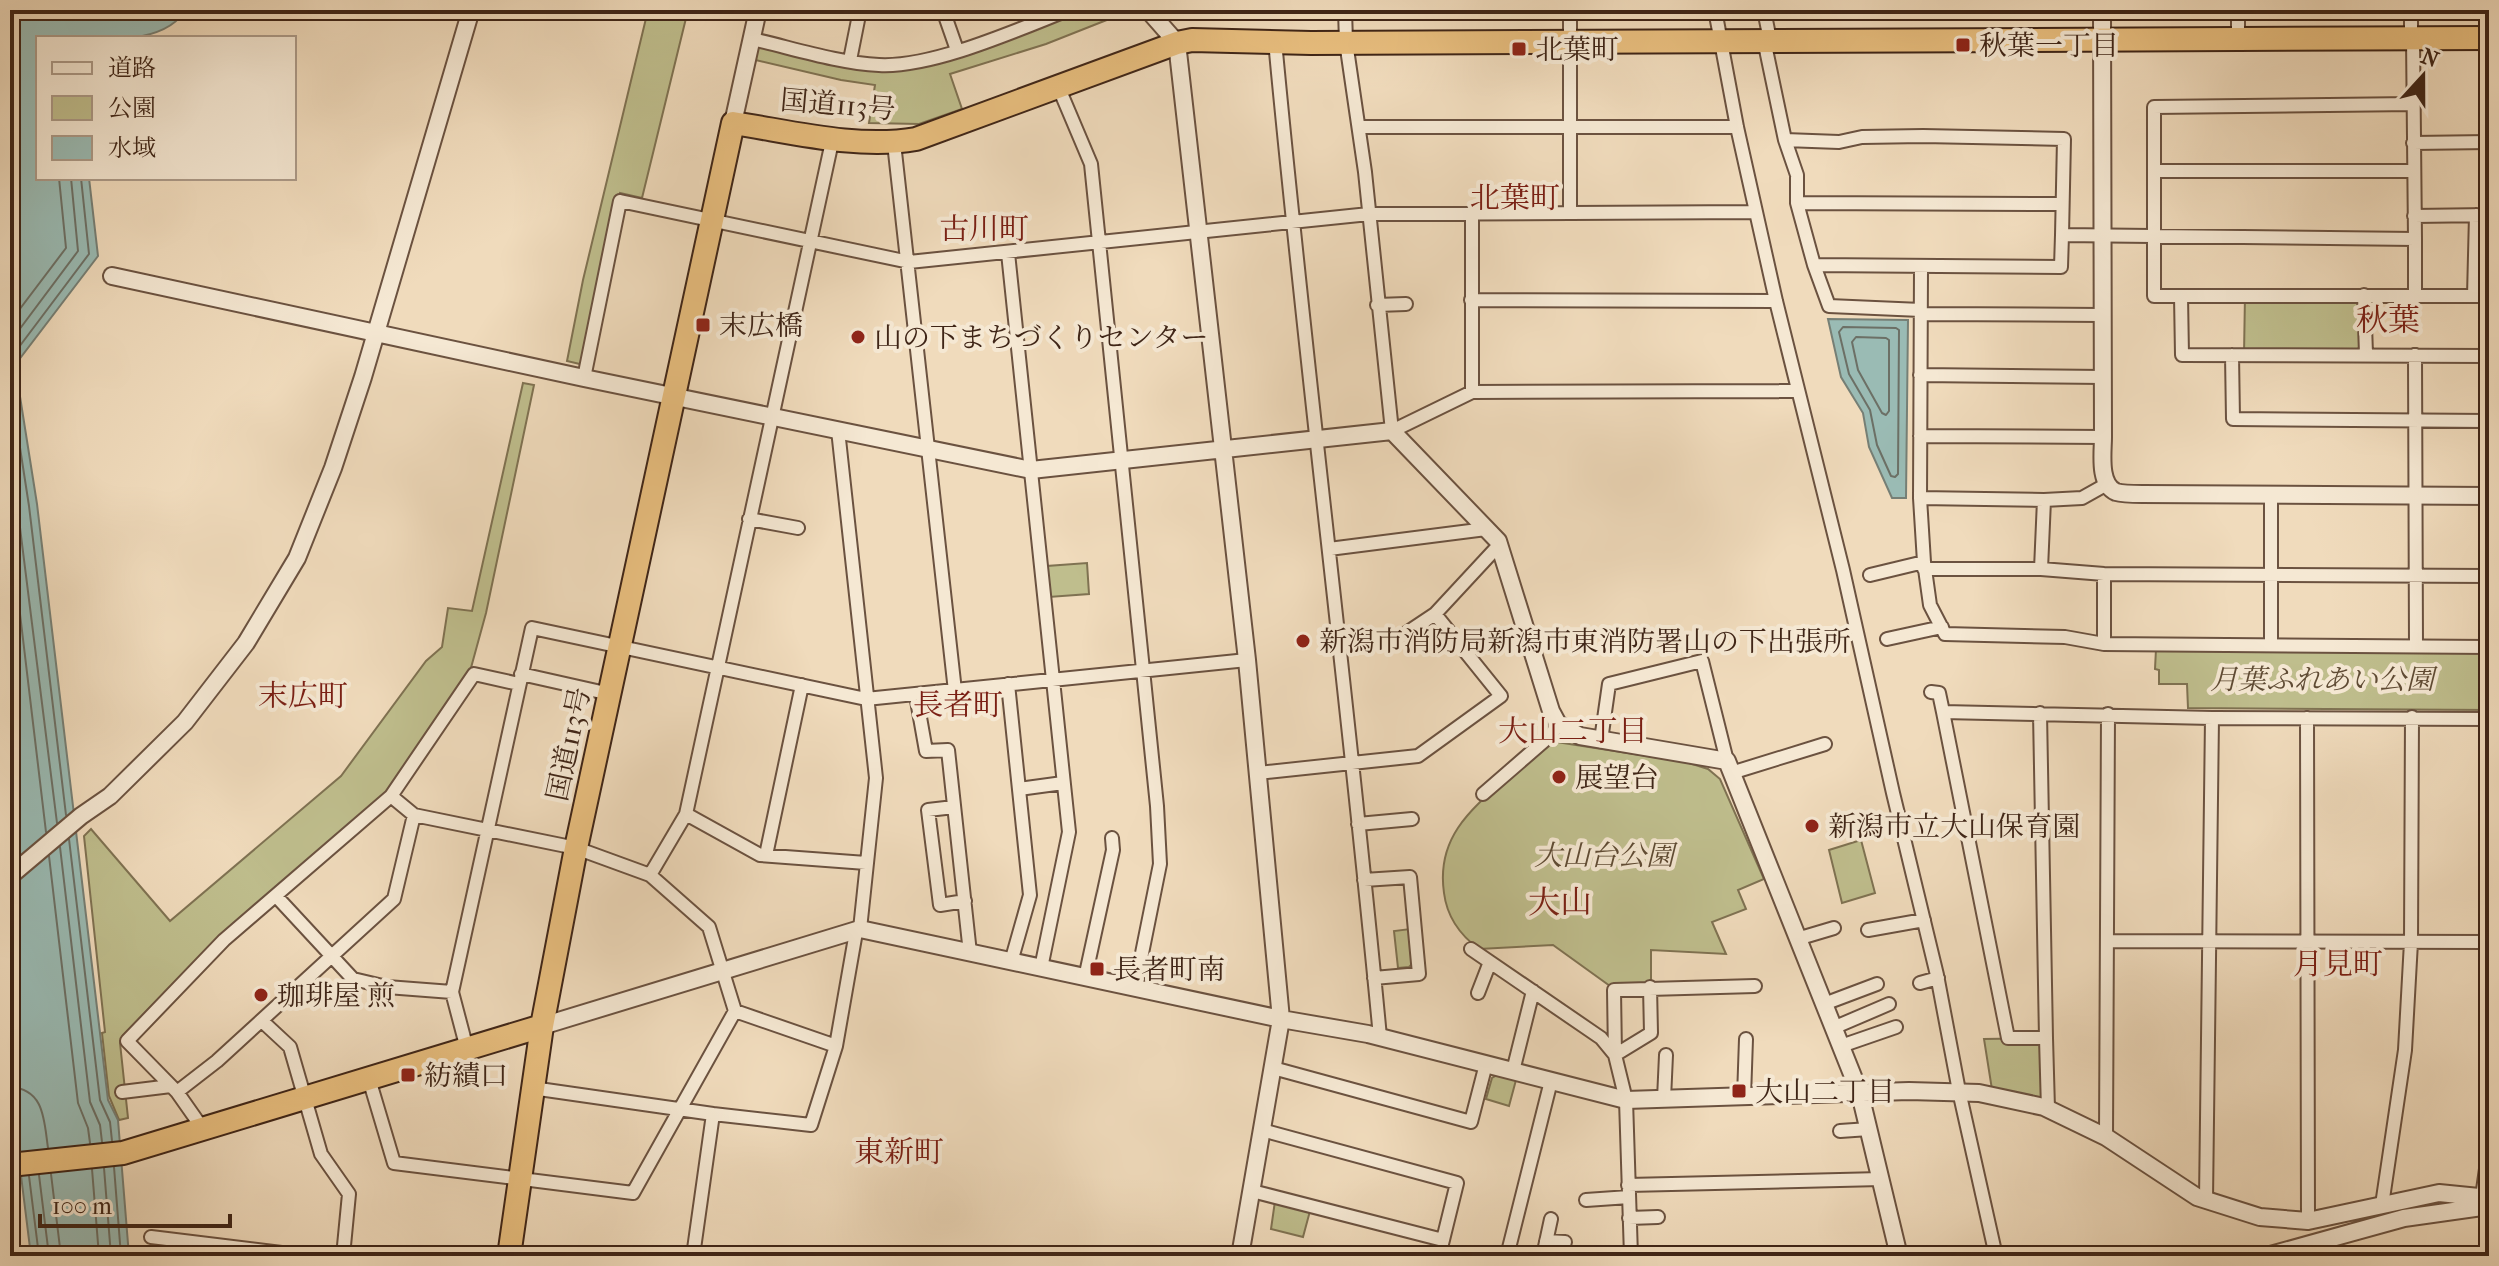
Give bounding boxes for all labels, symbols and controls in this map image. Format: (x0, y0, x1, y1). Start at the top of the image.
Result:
place label: 秋葉一丁目 (1979, 29, 2119, 62)
place label: 北葉町 (1535, 33, 1619, 66)
legend (36, 36, 296, 180)
marker: 秋葉一丁目 (1954, 36, 1972, 54)
north arrow (2383, 36, 2463, 116)
marker: 北葉町 (1510, 40, 1528, 58)
text: N (2417, 43, 2443, 73)
text: 道路 (108, 54, 156, 82)
street label: 国道113号 (779, 83, 897, 126)
text: 公園 (108, 94, 156, 122)
text: 水域 (108, 134, 156, 162)
district label: 北葉町 (1470, 181, 1560, 216)
district label: 古川町 (939, 212, 1029, 247)
district label: 秋葉 (2356, 302, 2420, 339)
place label: 末広橋 (719, 309, 803, 342)
marker: 末広橋 (694, 316, 712, 334)
place label: 山の下まちづくりセンター (874, 321, 1209, 354)
marker: 山の下まちづくりセンター (849, 328, 867, 346)
place label: 新潟市消防局新潟市東消防署山の下出張所 (1319, 625, 1851, 658)
marker: 新潟市消防局新潟市東消防署山の下出張所 (1294, 632, 1312, 650)
park label: 月葉ふれあい公園 (2210, 663, 2438, 696)
district label: 末広町 (258, 679, 348, 714)
street label: 国道113号 (540, 684, 597, 804)
district label: 長者町 (913, 688, 1003, 723)
district label: 大山二丁目 (1498, 714, 1648, 749)
place label: 展望台 (1575, 761, 1659, 794)
marker: 展望台 (1550, 768, 1568, 786)
place label: 新潟市立大山保育園 (1828, 810, 2080, 843)
marker: 新潟市立大山保育園 (1803, 817, 1821, 835)
park label: 大山台公園 (1534, 839, 1678, 872)
district label: 大山 (1528, 884, 1592, 921)
district label: 月見町 (2293, 947, 2383, 982)
place label: 長者町南 (1113, 953, 1225, 986)
marker: 長者町南 (1088, 960, 1106, 978)
place label: 珈琲屋 煎 (277, 979, 395, 1012)
marker: 珈琲屋 煎 (252, 986, 270, 1004)
place label: 紡績口 (424, 1059, 508, 1092)
marker: 紡績口 (399, 1066, 417, 1084)
place label: 大山二丁目 (1755, 1075, 1895, 1108)
marker: 大山二丁目 (1730, 1082, 1748, 1100)
district label: 東新町 (854, 1135, 944, 1170)
scale bar (40, 1178, 230, 1228)
text: 100 m (52, 1192, 112, 1220)

